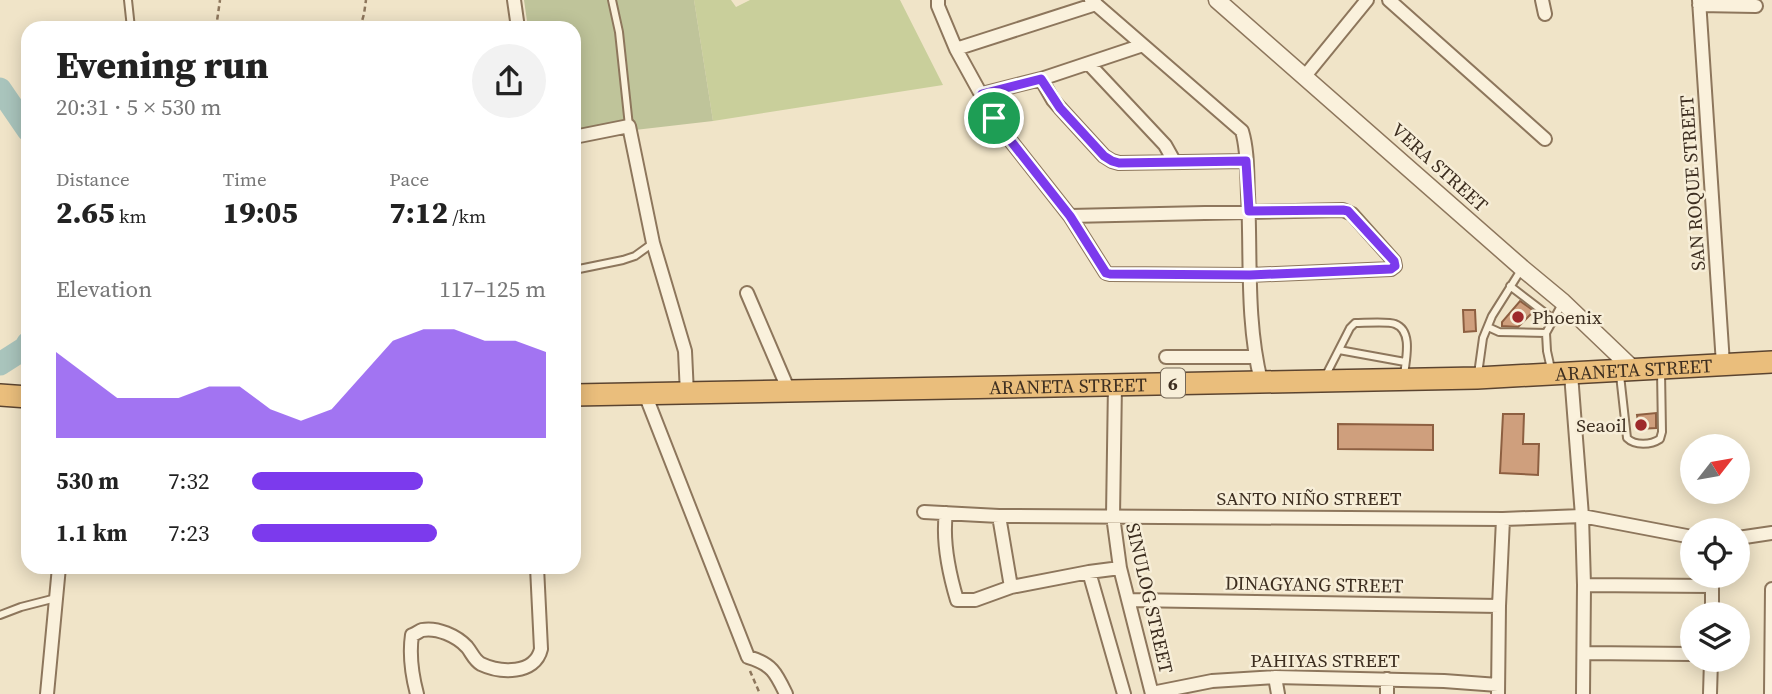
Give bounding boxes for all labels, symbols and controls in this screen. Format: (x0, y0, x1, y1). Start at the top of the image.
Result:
text: Evening run (56, 39, 269, 91)
button: share (472, 44, 546, 118)
pin (964, 88, 1024, 148)
text: 20:31 · 5 × 530 m (56, 91, 222, 123)
street label: SAN ROQUE STREET (1673, 94, 1711, 272)
icon: arrive (975, 99, 1013, 137)
street label: VERA STREET (1386, 117, 1494, 218)
text: Distance (56, 166, 130, 192)
text: Time (223, 166, 267, 192)
text: Pace (389, 166, 429, 192)
text: 2.65 (56, 192, 115, 233)
text: 19:05 (223, 192, 298, 233)
text: 7:12 (389, 192, 448, 233)
text: km (115, 203, 147, 229)
text: /km (448, 203, 486, 229)
text: Elevation (56, 273, 152, 305)
text: 117–125 m (439, 273, 546, 305)
place label: Phoenix (1532, 304, 1602, 330)
marker: Phoenix (1510, 309, 1526, 325)
street label: ARANETA STREET (1554, 352, 1714, 387)
road number: 6 (1161, 368, 1185, 398)
street label: ARANETA STREET (989, 371, 1148, 400)
place label: Seaoil (1576, 412, 1627, 438)
marker: Seaoil (1633, 417, 1649, 433)
north arrow (1680, 434, 1750, 504)
map controls (1680, 434, 1750, 672)
text: 530 m (56, 465, 119, 497)
text: 7:32 (168, 465, 209, 497)
street label: SANTO NIÑO STREET (1217, 485, 1402, 511)
text: 1.1 km (56, 517, 127, 549)
text: 7:23 (168, 517, 209, 549)
button: locate (1680, 518, 1750, 588)
street label: SINULOG STREET (1120, 520, 1180, 676)
street label: DINAGYANG STREET (1225, 569, 1404, 599)
button: layers (1680, 602, 1750, 672)
street label: PAHIYAS STREET (1250, 647, 1400, 673)

